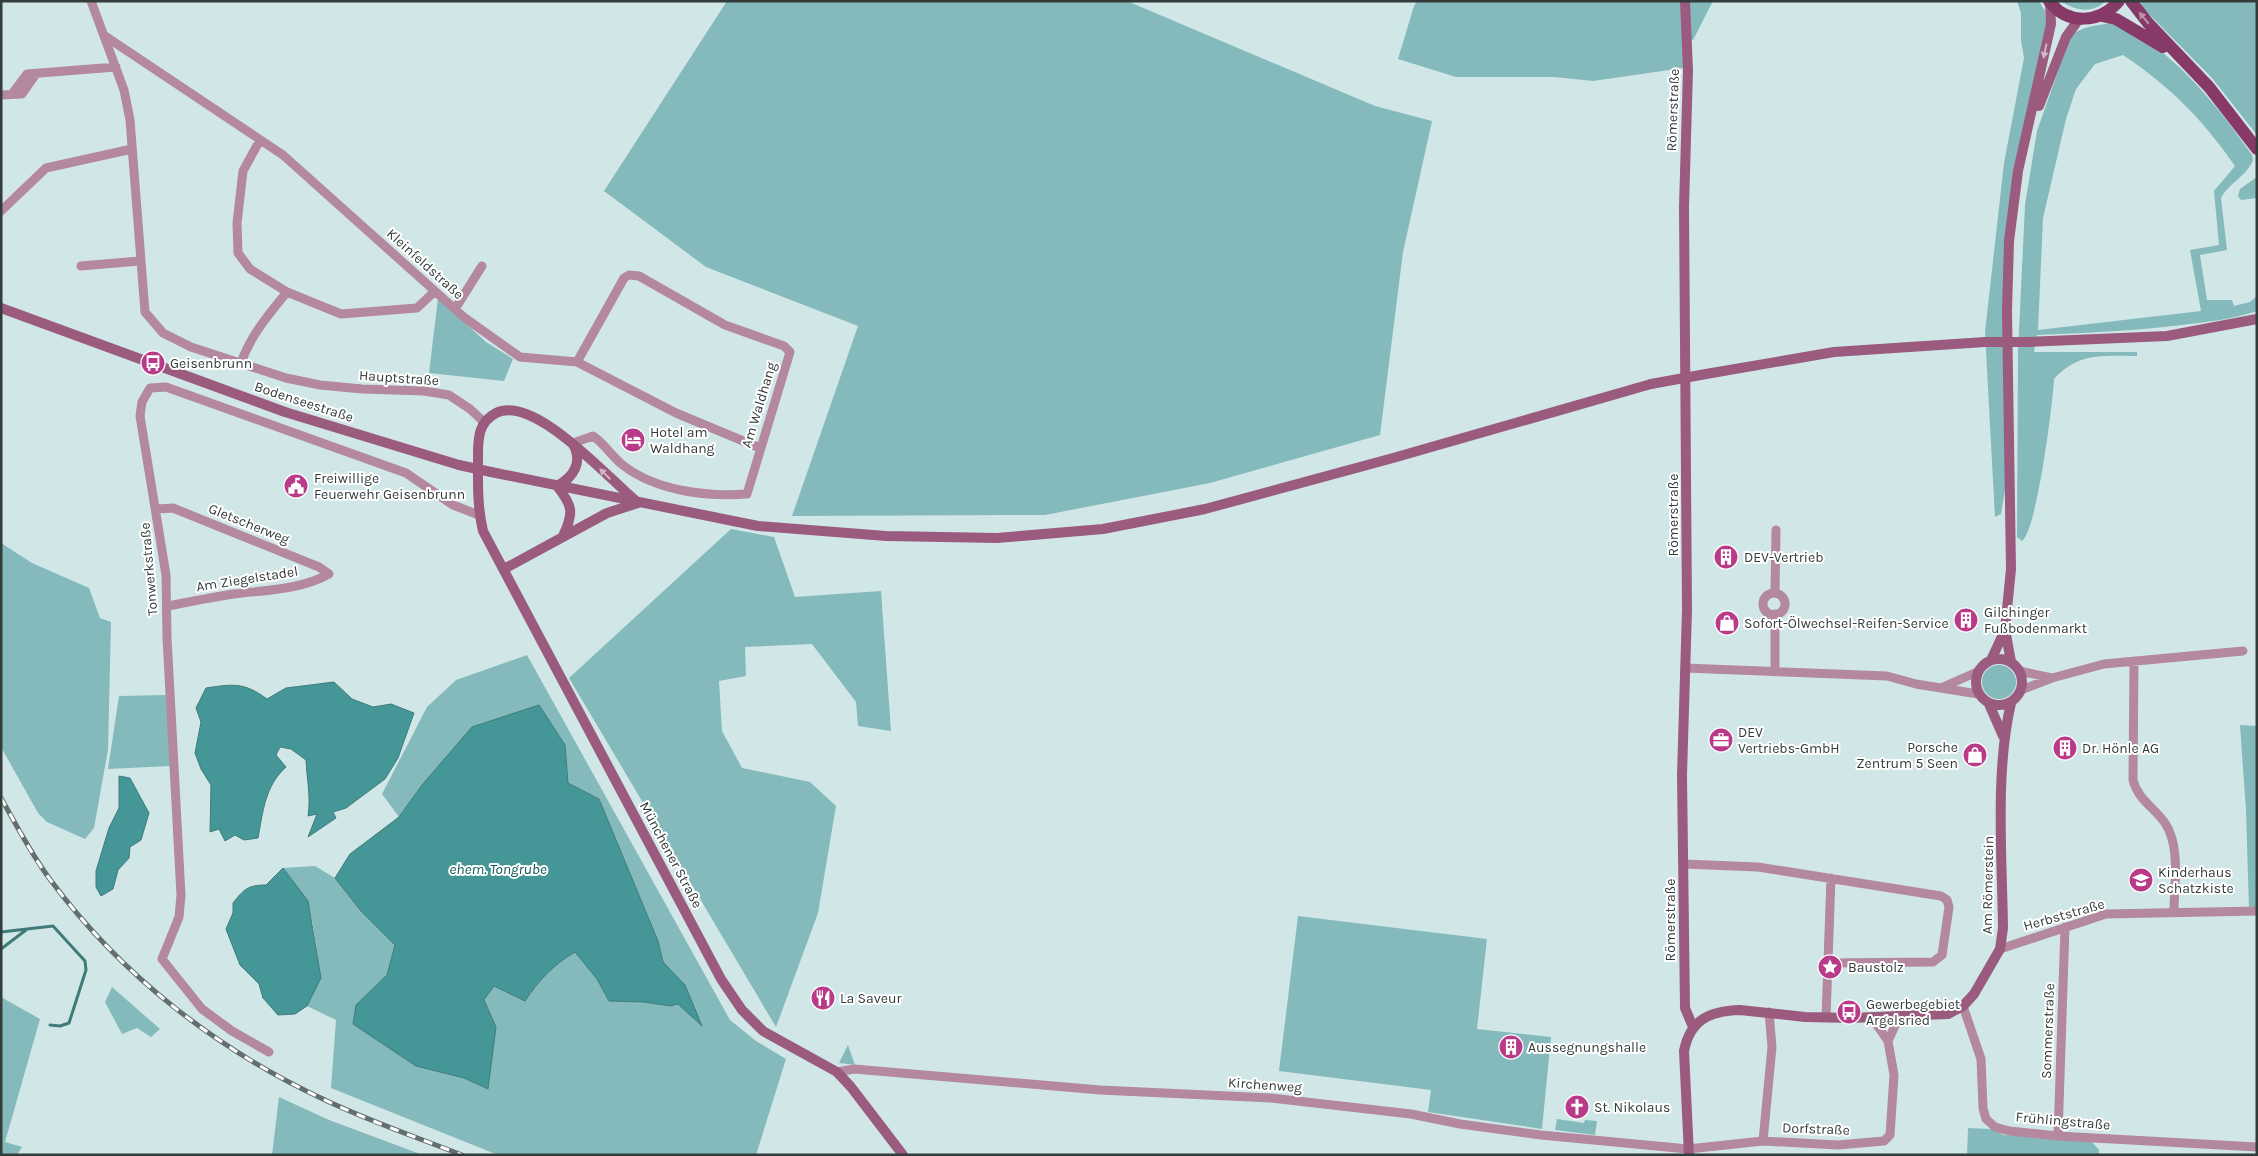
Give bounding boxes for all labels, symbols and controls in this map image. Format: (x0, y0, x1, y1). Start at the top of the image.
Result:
one-way arrow (2138, 12, 2149, 25)
one-way arrow (2041, 44, 2049, 59)
street label: Römerstraße (1663, 68, 1683, 152)
street label: Kleinfeldstraße (383, 225, 467, 303)
bus stop icon: Geisenbrunn (140, 350, 166, 376)
place label: Geisenbrunn (170, 355, 252, 372)
street label: Am Waldhang (738, 360, 780, 450)
street label: Hauptstraße (358, 367, 440, 389)
street label: Bodenseestraße (252, 378, 356, 426)
place label: Hotel am Waldhang (650, 424, 715, 457)
hotel icon: Hotel am Waldhang (620, 427, 646, 453)
one-way arrow (599, 468, 611, 480)
place label: Freiwillige Feuerwehr Geisenbrunn (314, 470, 465, 503)
public building icon: Freiwillige Feuerwehr Geisenbrunn (283, 473, 309, 499)
street label: Römerstraße (1665, 474, 1682, 556)
street label: Gletscherweg (206, 500, 292, 548)
street label: Tonwerkstraße (136, 522, 162, 616)
building icon: DEV-Vertrieb (1713, 544, 1739, 570)
place label: DEV-Vertrieb (1744, 549, 1824, 566)
street label: Am Ziegelstadel (195, 563, 299, 595)
place label: Gilchinger Fußbodenmarkt (1984, 604, 2087, 637)
building icon: Gilchinger Fußbodenmarkt (1953, 607, 1979, 633)
shop icon: Sofort-Ölwechsel-Reifen-Service (1714, 610, 1740, 636)
place label: Sofort-Ölwechsel-Reifen-Service (1744, 615, 1949, 632)
place label: DEV Vertriebs-GmbH (1738, 724, 1840, 757)
office icon: DEV Vertriebs-GmbH (1708, 727, 1734, 753)
building icon: Dr. Hönle AG (2052, 735, 2078, 761)
place label: Porsche Zentrum 5 Seen (1856, 739, 1958, 772)
place label: Dr. Hönle AG (2082, 740, 2159, 757)
shop icon: Porsche Zentrum 5 Seen (1962, 742, 1988, 768)
street label: Münchener Straße (636, 799, 706, 911)
street label: Am Römerstein (1979, 836, 1997, 934)
water label: ehem. Tongrube (449, 860, 547, 878)
place label: Kinderhaus Schatzkiste (2158, 864, 2234, 897)
school or university icon: Kinderhaus Schatzkiste (2128, 867, 2154, 893)
street label: Römerstraße (1662, 879, 1679, 961)
street label: Herbststraße (2021, 895, 2107, 935)
place icon: Baustolz (1817, 954, 1843, 980)
place label: Baustolz (1848, 959, 1904, 976)
street label: Sommerstraße (2038, 983, 2058, 1079)
restaurant icon: La Saveur (810, 985, 836, 1011)
place label: La Saveur (840, 990, 902, 1007)
place label: Gewerbegebiet Argelsried (1866, 996, 1960, 1029)
bus stop icon: Gewerbegebiet Argelsried (1836, 999, 1862, 1025)
building icon: Aussegnungshalle (1498, 1034, 1524, 1060)
place label: Aussegnungshalle (1528, 1039, 1646, 1056)
street label: Kirchenweg (1227, 1074, 1303, 1096)
church icon: St. Nikolaus (1564, 1094, 1590, 1120)
place label: St. Nikolaus (1594, 1099, 1670, 1116)
street label: Frühlingstraße (2015, 1108, 2111, 1134)
street label: Dorfstraße (1782, 1119, 1850, 1139)

